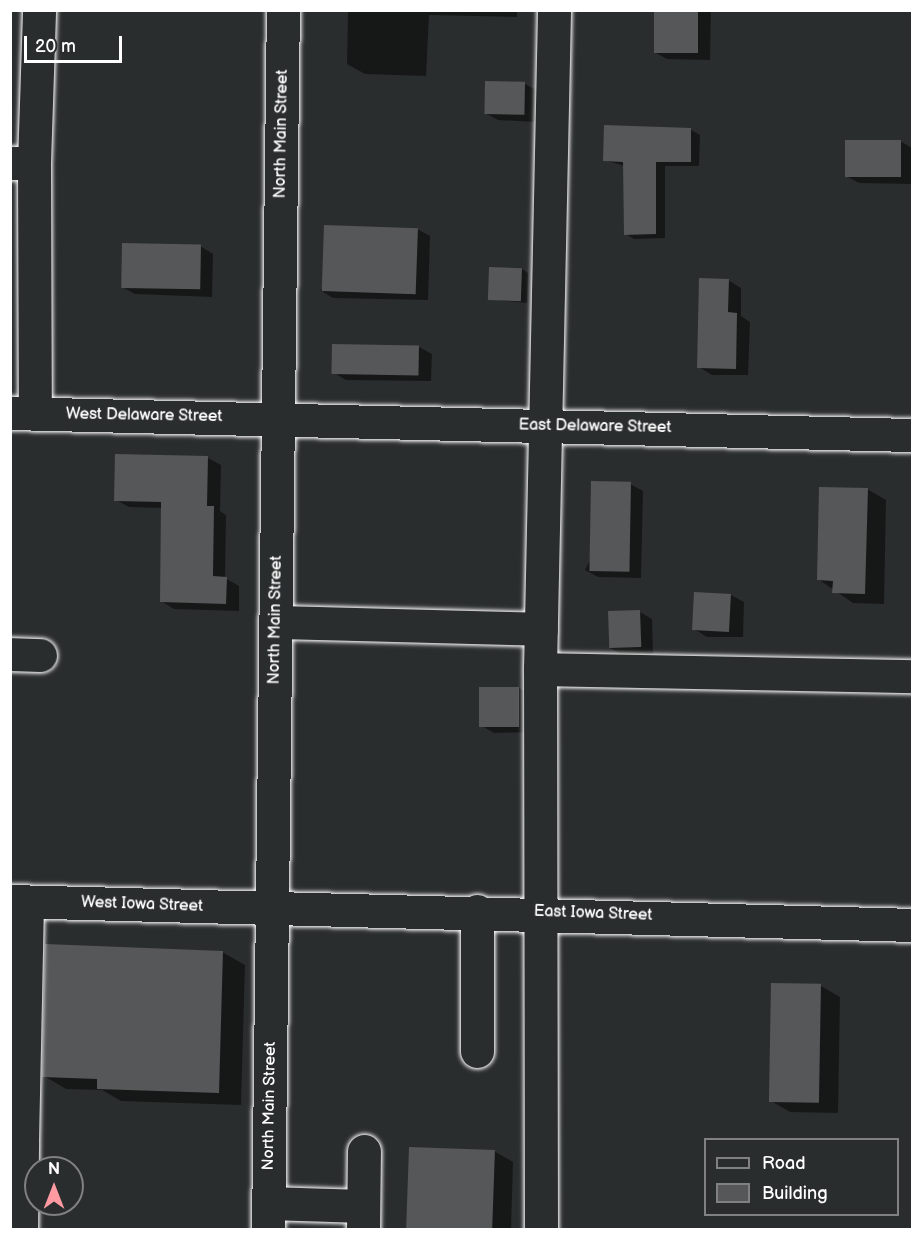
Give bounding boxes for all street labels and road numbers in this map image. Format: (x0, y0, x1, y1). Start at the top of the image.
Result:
street label: North Main Street (271, 69, 293, 199)
street label: West Delaware Street (66, 405, 222, 427)
street label: East Delaware Street (518, 416, 672, 438)
street label: North Main Street (265, 555, 287, 685)
street label: West Iowa Street (81, 893, 203, 917)
street label: East Iowa Street (533, 902, 653, 926)
street label: North Main Street (259, 1041, 281, 1171)

